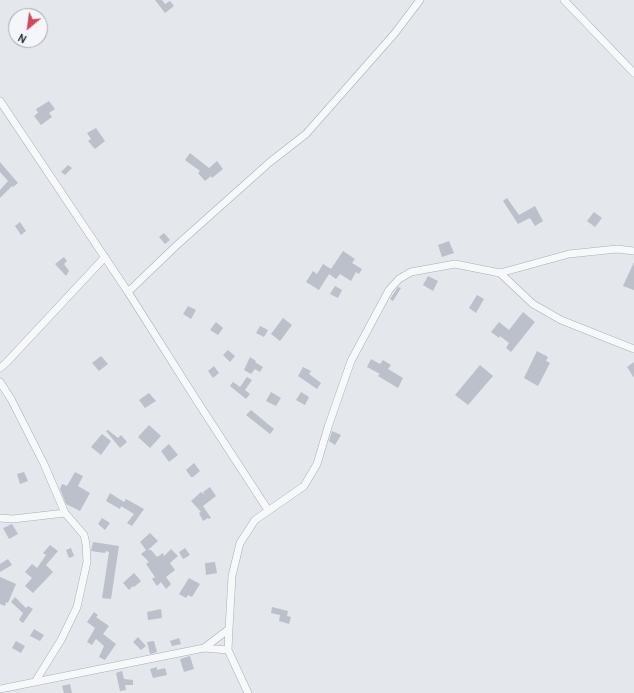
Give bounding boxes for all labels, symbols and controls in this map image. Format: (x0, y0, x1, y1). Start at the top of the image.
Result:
north arrow (8, 8, 48, 48)
text: N (16, 30, 30, 46)

